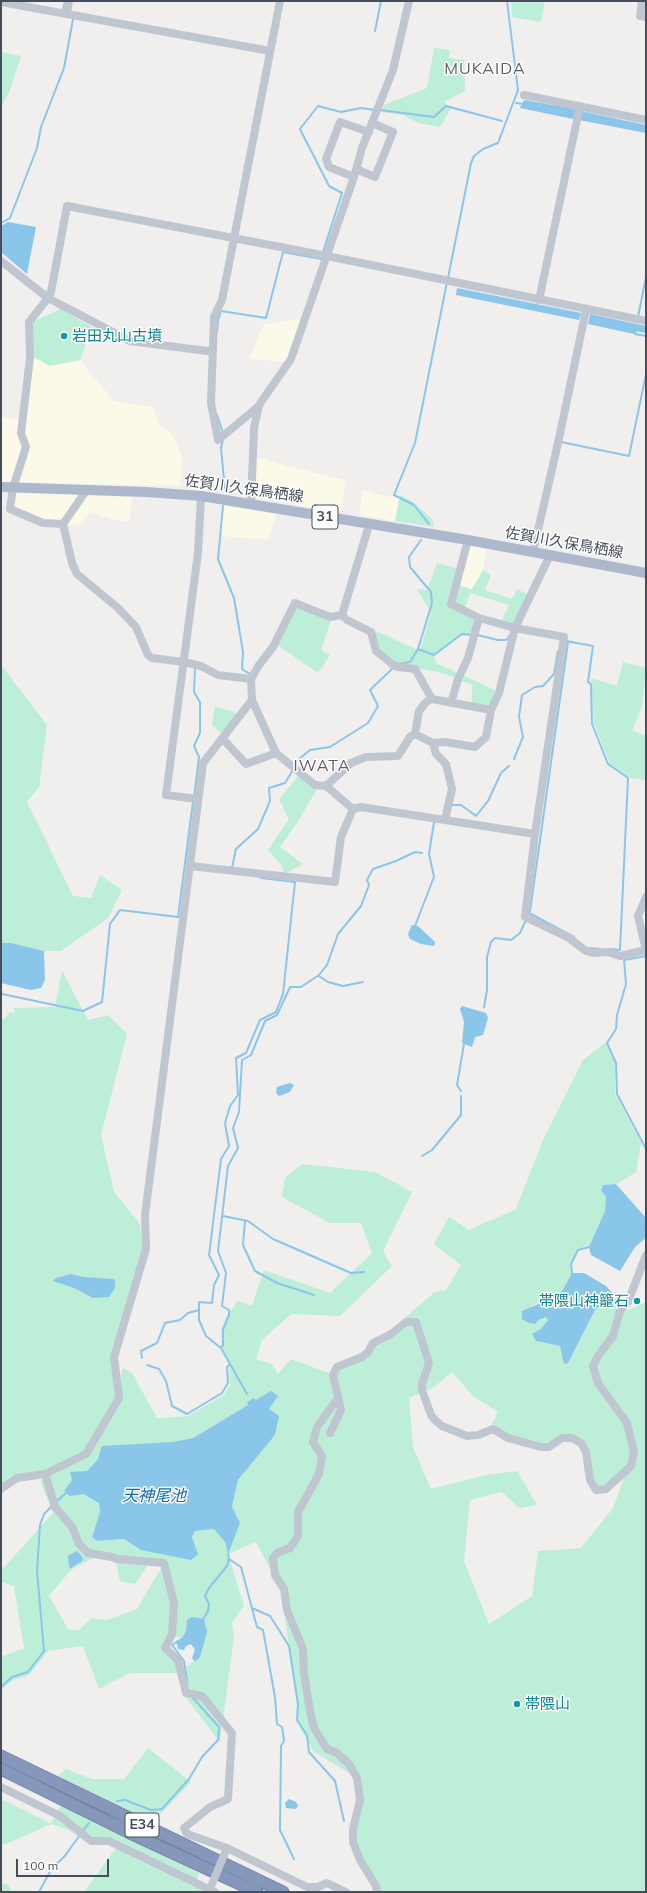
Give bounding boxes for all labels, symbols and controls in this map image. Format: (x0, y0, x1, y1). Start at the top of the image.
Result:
district label: MUKAIDA (444, 59, 526, 79)
place label: 岩田丸山古墳 (72, 327, 162, 345)
marker: 岩田丸山古墳 (59, 331, 69, 341)
street label: 佐賀川久保鳥栖線 (183, 472, 305, 506)
road number: 31 (312, 505, 338, 529)
street label: 佐賀川久保鳥栖線 (503, 524, 625, 562)
district label: IWATA (294, 756, 350, 776)
place label: 帯隈山神籠石 (539, 1292, 629, 1310)
marker: 帯隈山神籠石 (632, 1296, 642, 1306)
water label: 天神尾池 (122, 1486, 186, 1506)
place label: 帯隈山 (525, 1695, 570, 1713)
marker: 帯隈山 (512, 1699, 522, 1709)
road number: E34 (125, 1813, 159, 1837)
scale bar (18, 1851, 111, 1877)
text: 100 m (23, 1858, 58, 1873)

